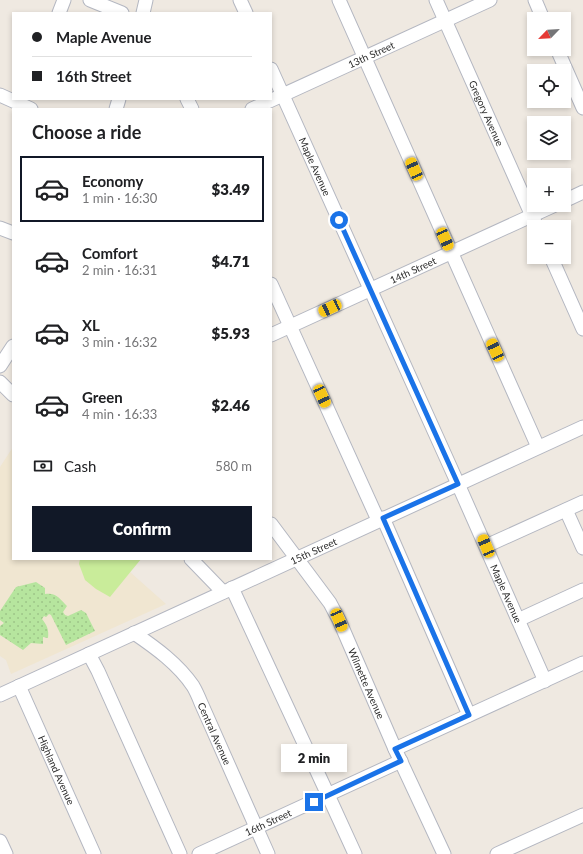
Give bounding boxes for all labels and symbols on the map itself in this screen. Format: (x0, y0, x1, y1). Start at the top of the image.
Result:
north arrow (527, 12, 571, 56)
street label: 13th Street (346, 38, 397, 70)
street label: Gregory Avenue (467, 79, 506, 148)
street label: Maple Avenue (297, 135, 333, 198)
car (404, 156, 424, 182)
route start (330, 211, 348, 229)
car (435, 226, 455, 252)
street label: 14th Street (388, 254, 438, 286)
car (317, 297, 343, 319)
car (484, 337, 506, 363)
car (311, 383, 333, 409)
car (476, 533, 496, 559)
street label: 15th Street (288, 535, 339, 567)
street label: Maple Avenue (488, 562, 525, 625)
car (329, 607, 349, 633)
street label: Wilmette Avenue (346, 646, 387, 721)
street label: Central Avenue (195, 700, 234, 767)
street label: Highland Avenue (36, 733, 77, 807)
callout: 2 min (281, 744, 347, 772)
route end (305, 793, 323, 811)
street label: 16th Street (243, 806, 294, 838)

